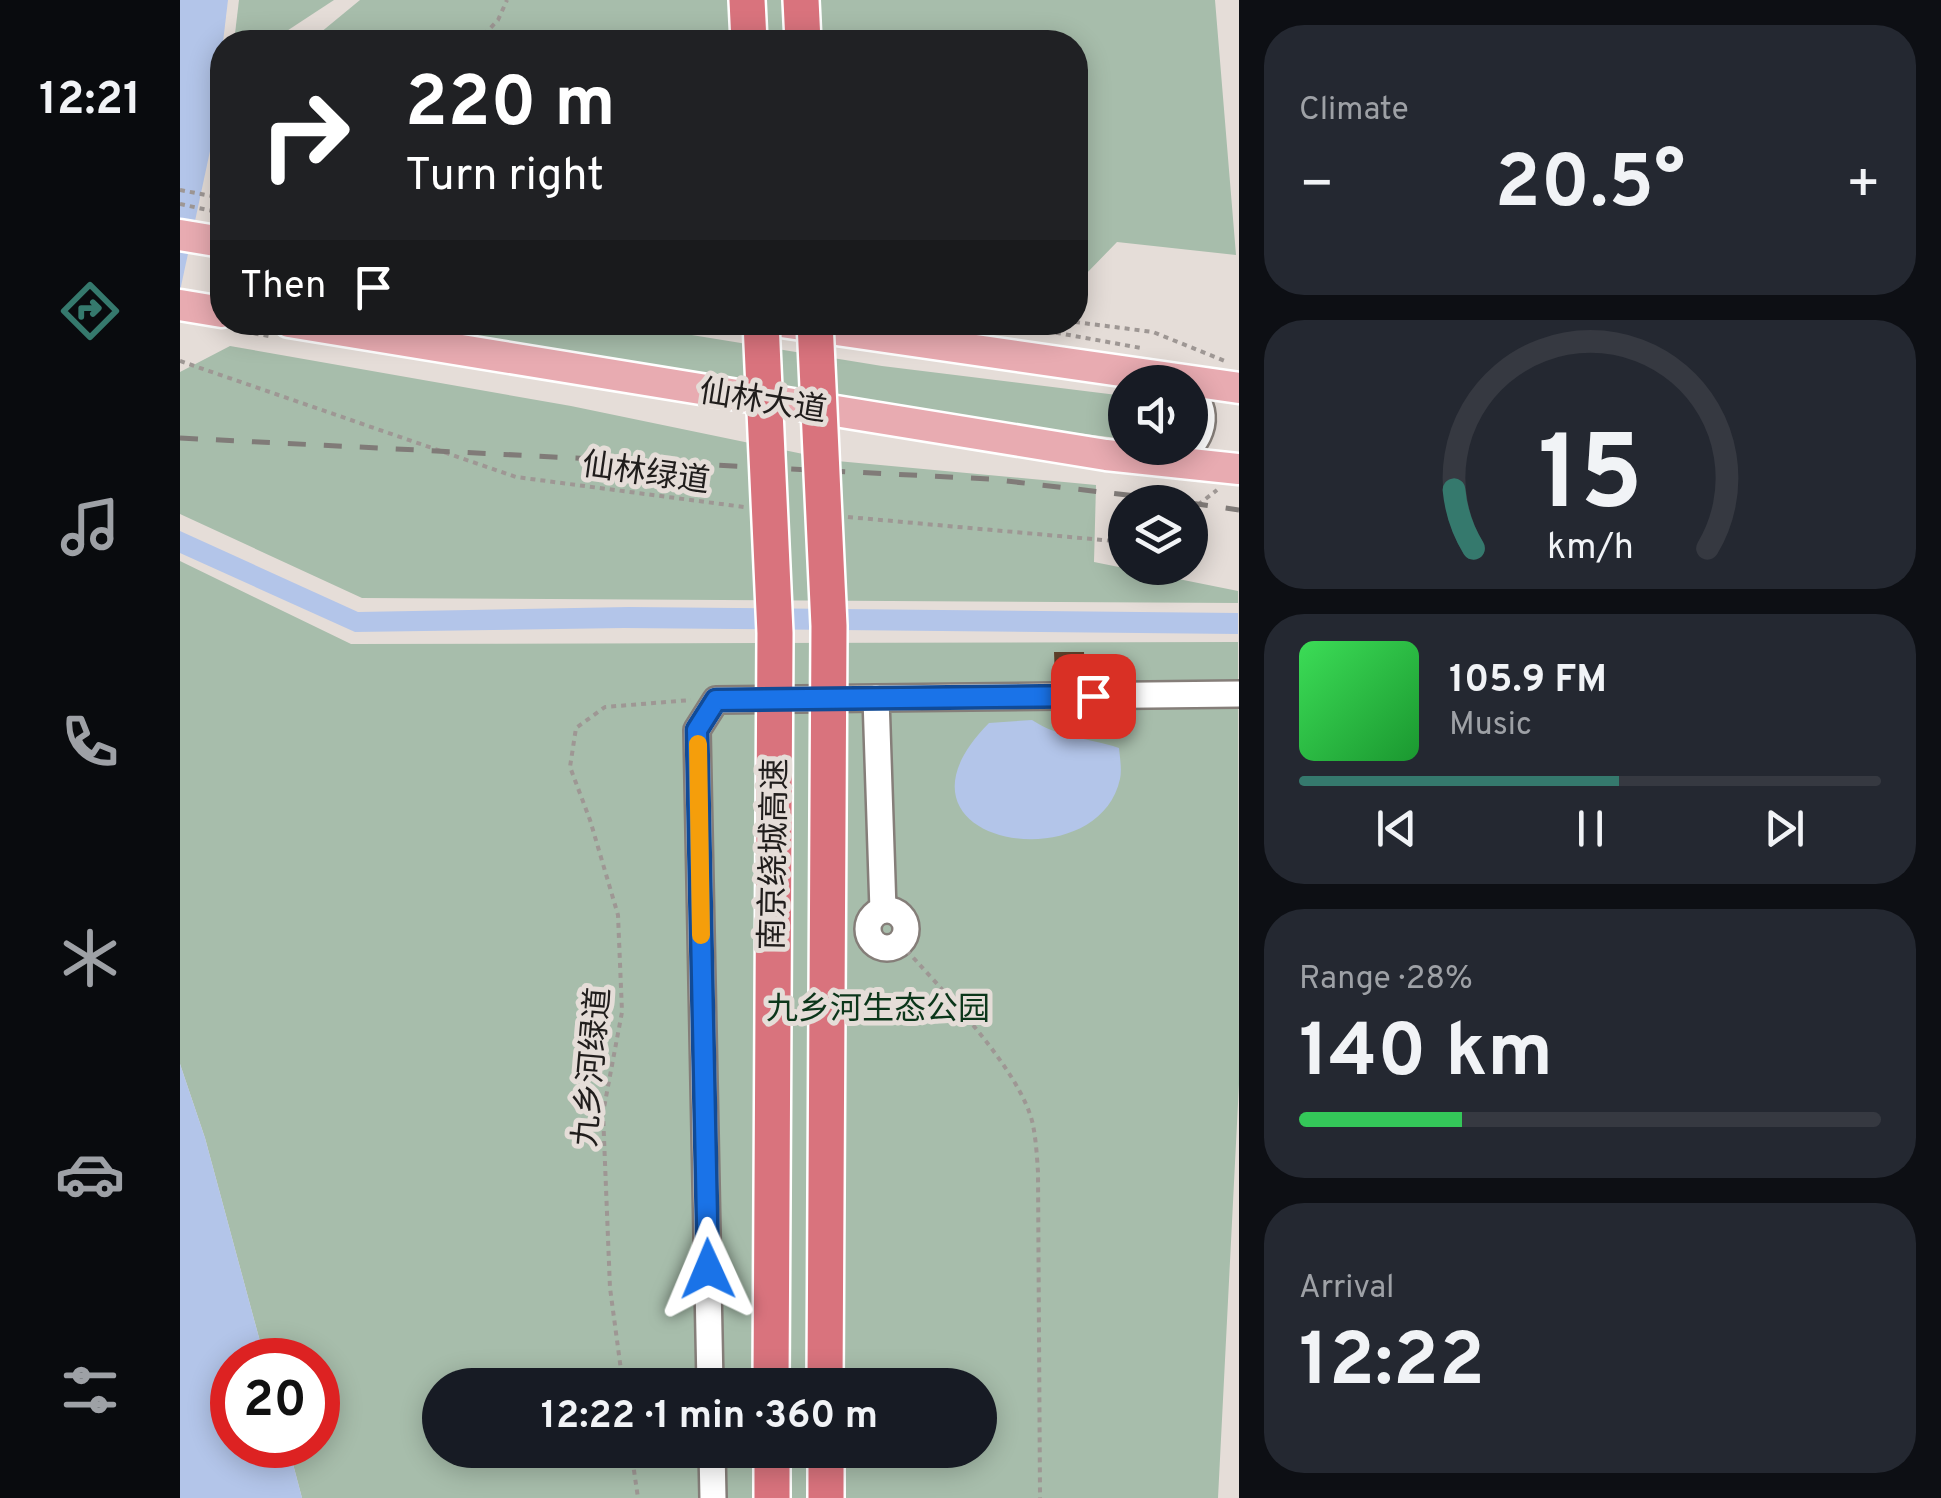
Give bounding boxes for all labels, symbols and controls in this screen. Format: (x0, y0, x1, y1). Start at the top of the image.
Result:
text: 220 m (405, 62, 615, 151)
icon: right (240, 70, 370, 200)
text: 12:21 (39, 73, 141, 130)
text: Climate (1299, 91, 1409, 131)
text: 20.5° (1495, 139, 1685, 234)
text: Turn right (405, 149, 604, 206)
text: − (1299, 152, 1334, 222)
text: + (1846, 152, 1881, 222)
icon: arrive (346, 260, 401, 315)
text: Then (240, 263, 326, 312)
icon: directions (55, 276, 125, 346)
map controls (1108, 365, 1208, 585)
button: sound (1108, 365, 1208, 465)
street label: 仙林大道 (696, 373, 829, 433)
text: 15 (1537, 414, 1643, 546)
street label: 仙林绿道 (579, 446, 712, 504)
button: layers (1108, 485, 1208, 585)
icon: music (55, 492, 125, 562)
text: km/h (1547, 526, 1633, 572)
pin (1051, 654, 1136, 739)
text: 105.9 FM (1449, 657, 1607, 706)
icon: arrive (1066, 669, 1121, 724)
text: Music (1449, 706, 1532, 746)
icon: phone (55, 707, 125, 777)
street label: 南京绕城高速 (754, 758, 798, 950)
icon: previous (1369, 801, 1424, 856)
icon: pause (1563, 801, 1618, 856)
icon: next (1757, 801, 1812, 856)
icon: climate (55, 923, 125, 993)
text: Range · 28% (1299, 960, 1473, 1000)
street label: 九乡河绿道 (567, 986, 621, 1149)
park label: 九乡河生态公园 (766, 991, 990, 1031)
text: 140 km (1299, 1008, 1553, 1103)
icon: car (55, 1139, 125, 1209)
position arrow (656, 1217, 760, 1321)
text: Arrival (1299, 1269, 1394, 1309)
text: 12:22 (1299, 1317, 1485, 1412)
speed limit sign: 20 (210, 1338, 340, 1468)
icon: filters (55, 1355, 125, 1425)
text: 12:22 · 1 min · 360 m (541, 1393, 878, 1442)

